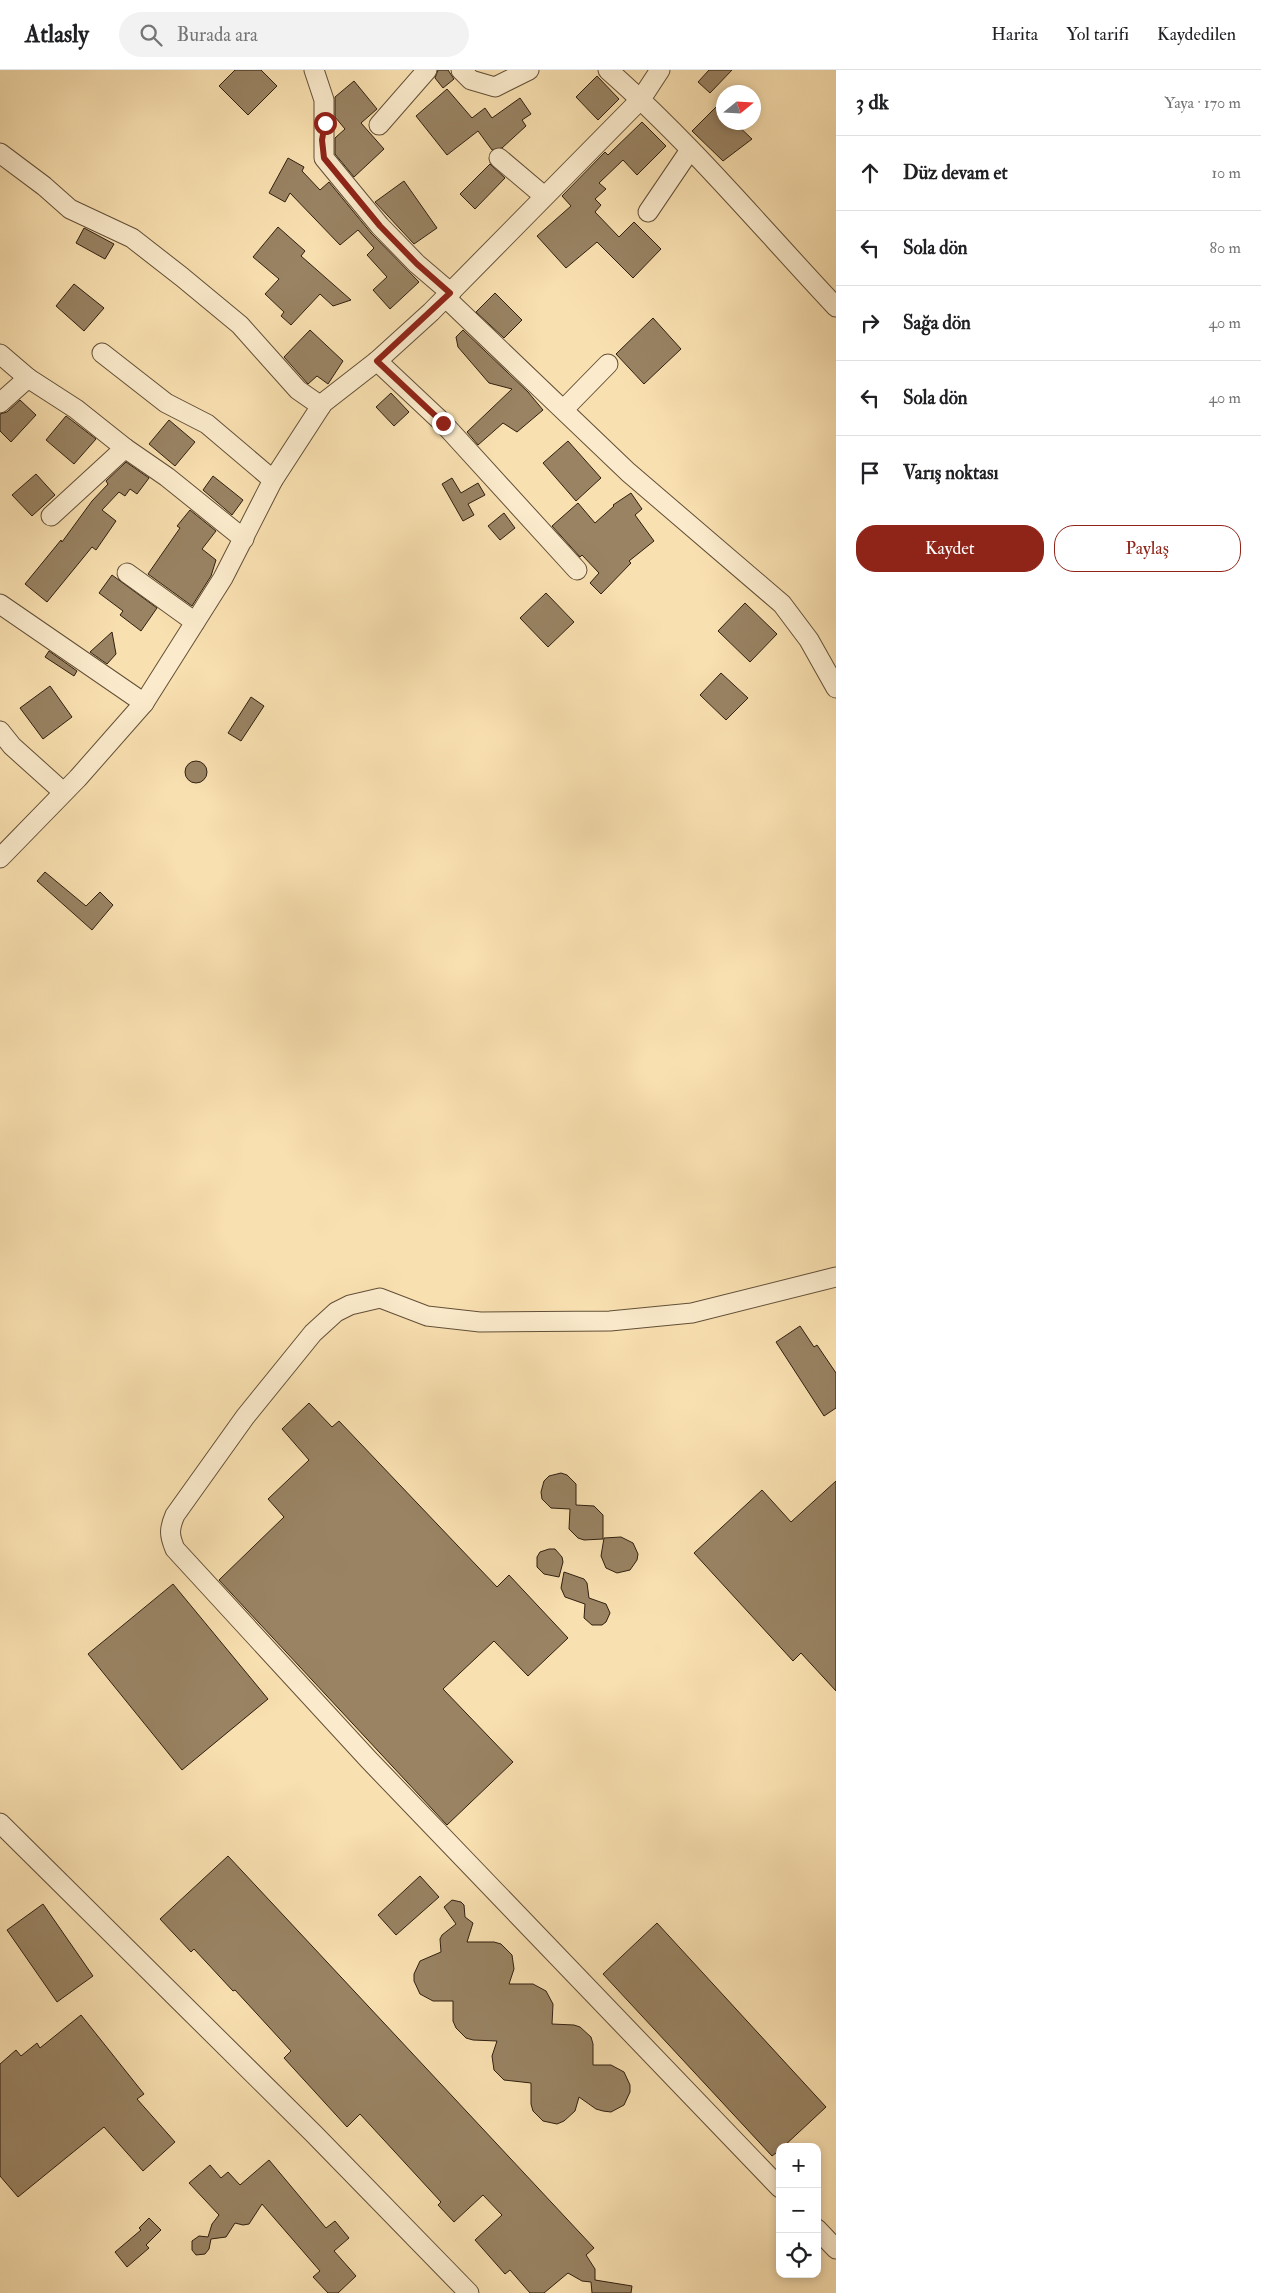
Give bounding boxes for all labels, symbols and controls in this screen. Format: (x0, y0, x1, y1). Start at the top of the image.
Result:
search box (119, 12, 469, 57)
text: Atlasly (25, 19, 89, 50)
icon: search (137, 21, 165, 49)
text: Burada ara (177, 23, 258, 47)
text: Harita (991, 23, 1038, 46)
text: Yol tarifi (1066, 23, 1129, 46)
text: Kaydedilen (1157, 23, 1236, 46)
north arrow (716, 85, 761, 130)
text: 3 dk (856, 89, 889, 116)
text: Yaya · 170 m (1165, 93, 1241, 113)
route start (314, 112, 337, 135)
icon: ahead (856, 159, 884, 187)
text: Düz devam et (903, 161, 1008, 185)
text: 10 m (1211, 163, 1241, 183)
icon: left (856, 234, 884, 262)
text: Sola dön (903, 236, 968, 260)
text: 80 m (1210, 238, 1241, 258)
icon: right (856, 309, 884, 337)
text: Sağa dön (903, 311, 971, 335)
text: 40 m (1208, 313, 1241, 333)
icon: left (856, 384, 884, 412)
text: Sola dön (903, 386, 968, 410)
text: 40 m (1208, 388, 1241, 408)
route end (432, 412, 455, 435)
icon: arrive (856, 459, 884, 487)
text: Varış noktası (903, 461, 999, 485)
button: Kaydet (856, 525, 1044, 572)
button: Paylaş (1054, 525, 1241, 572)
map controls (776, 2143, 821, 2278)
button: + (776, 2143, 821, 2188)
button: − (776, 2188, 821, 2233)
button: locate (776, 2233, 821, 2278)

